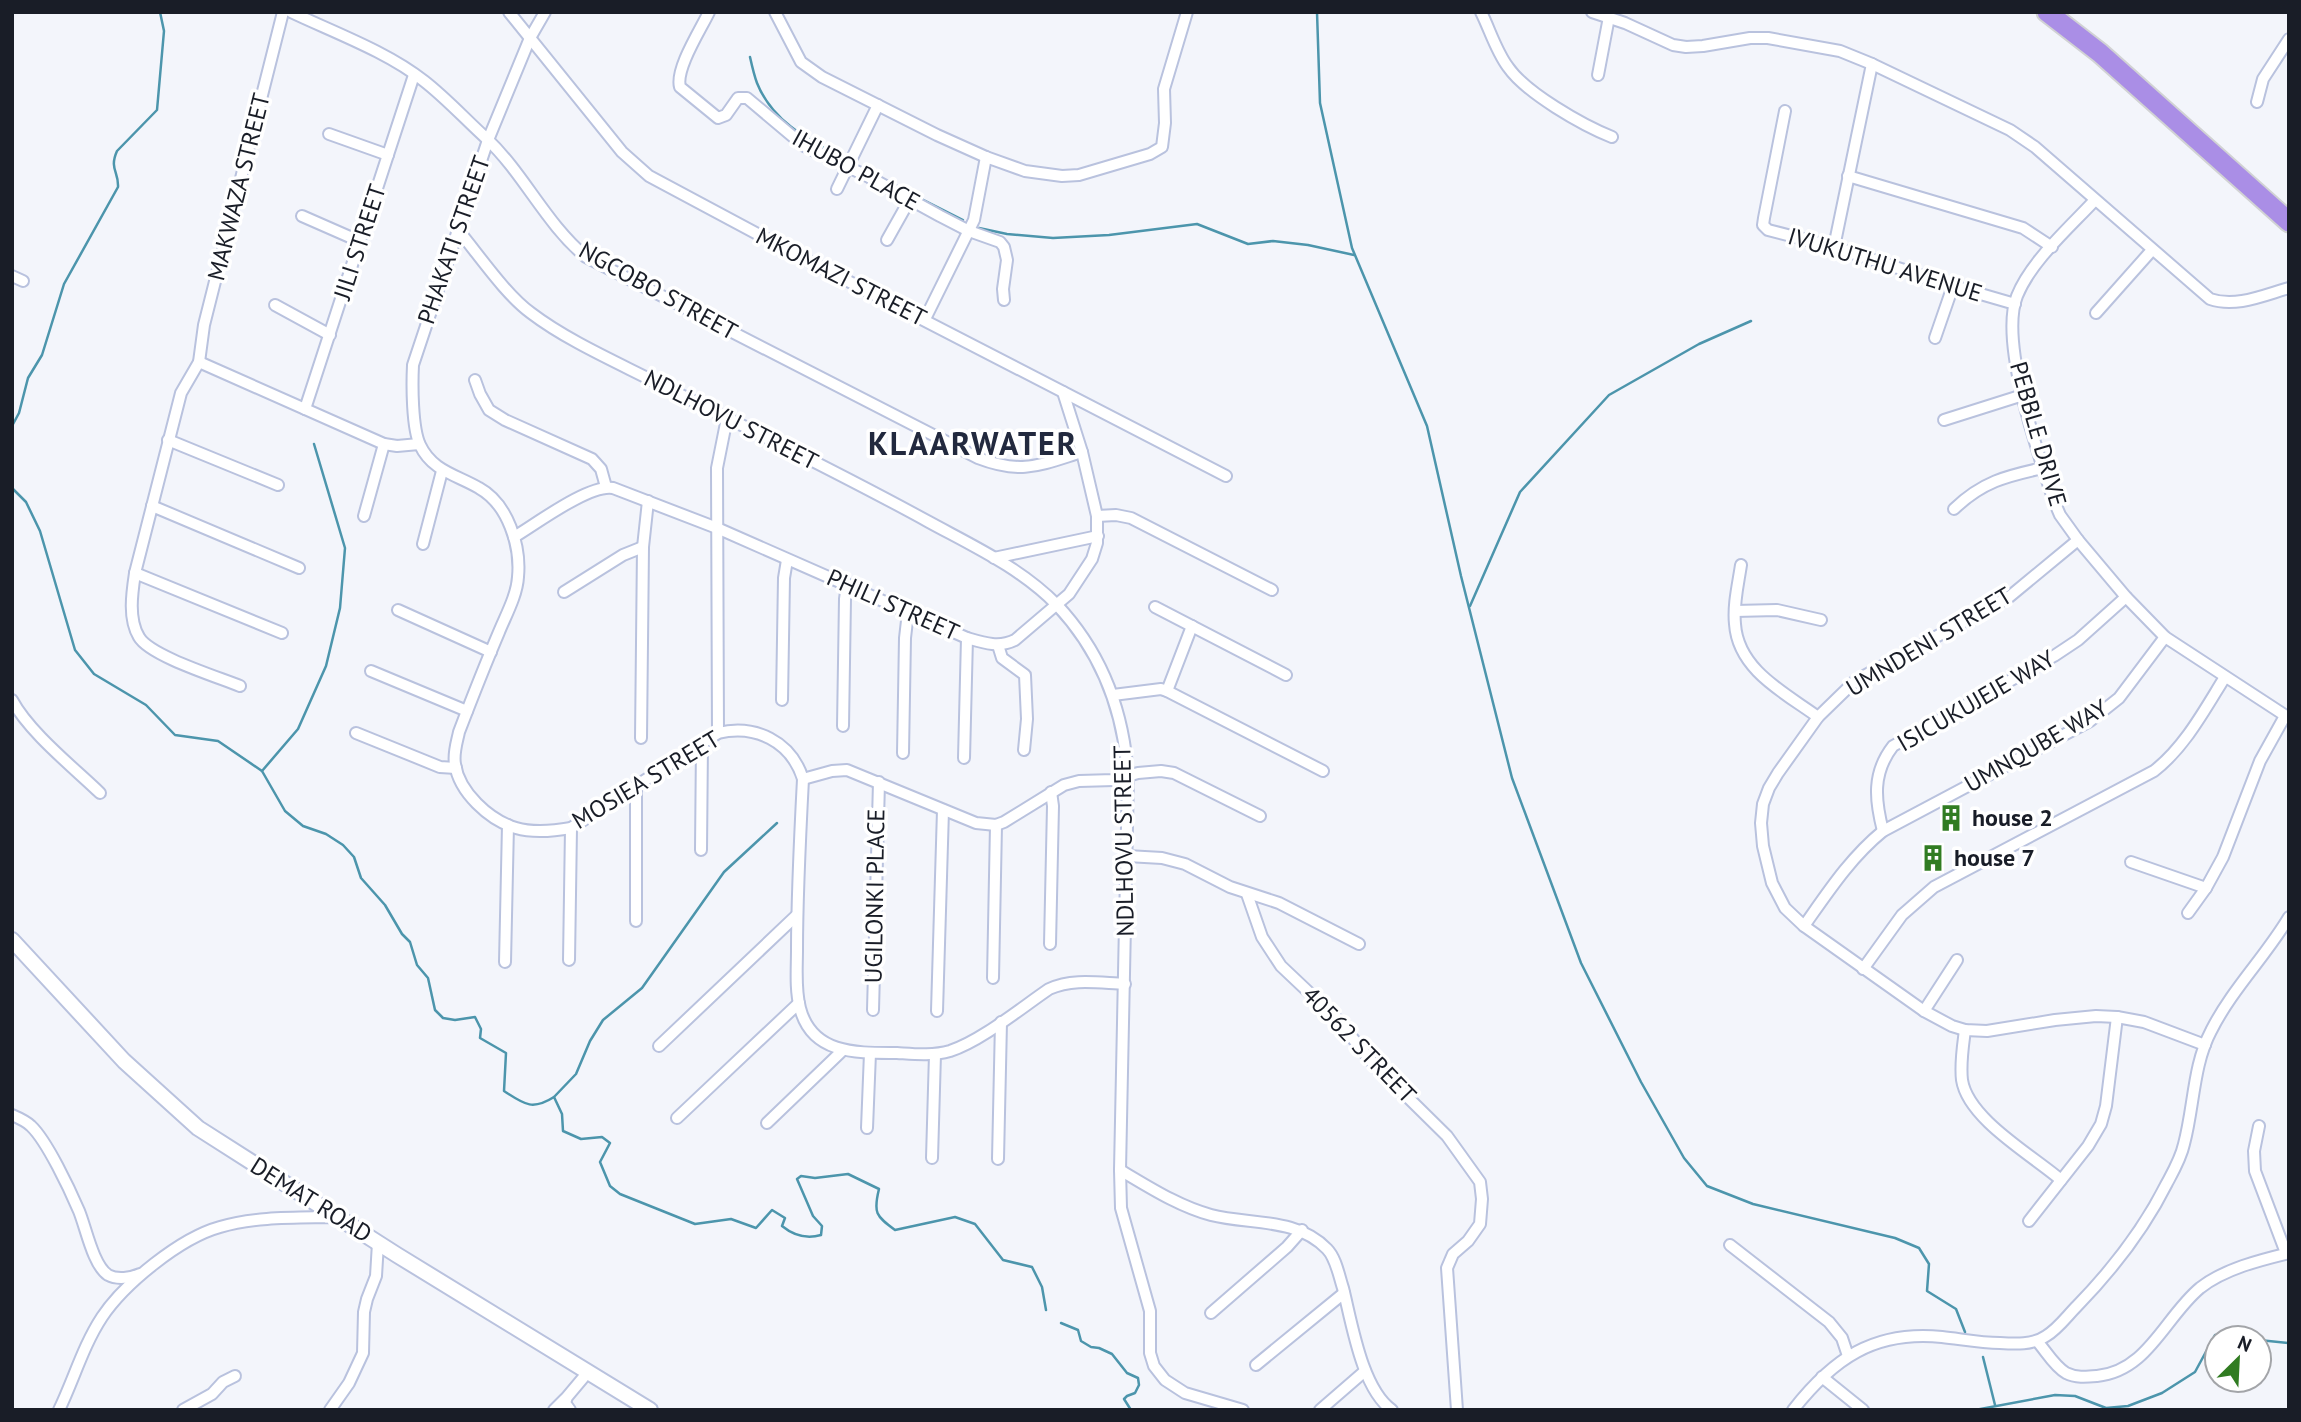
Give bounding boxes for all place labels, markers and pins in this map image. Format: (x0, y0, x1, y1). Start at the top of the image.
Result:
place label: house 2 (1972, 802, 2053, 833)
building icon: house 2 (1936, 803, 1966, 833)
place label: house 7 (1954, 842, 2035, 873)
building icon: house 7 (1918, 843, 1948, 873)

